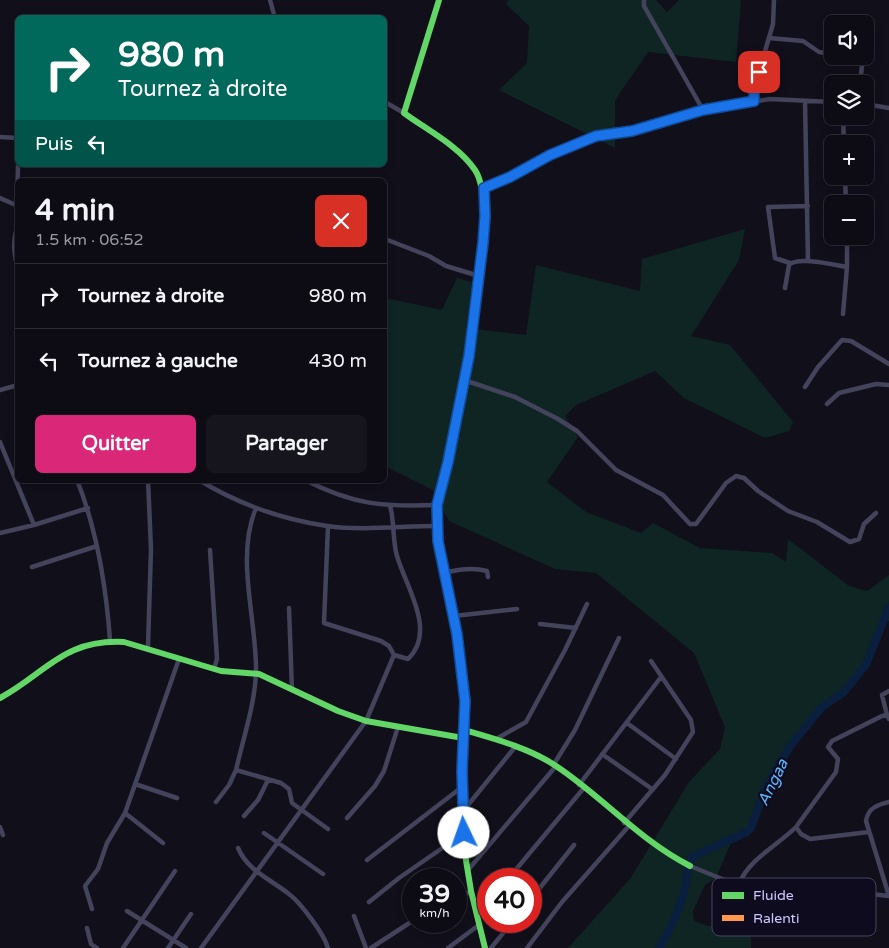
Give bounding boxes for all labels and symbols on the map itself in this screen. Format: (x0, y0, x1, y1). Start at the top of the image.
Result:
pin (738, 51, 780, 93)
water label: Angaa (753, 755, 793, 809)
position arrow (437, 806, 489, 858)
speed limit sign: 40 (477, 868, 542, 933)
legend (712, 878, 876, 936)
text: Fluide (753, 887, 794, 904)
text: Ralenti (753, 910, 799, 927)

